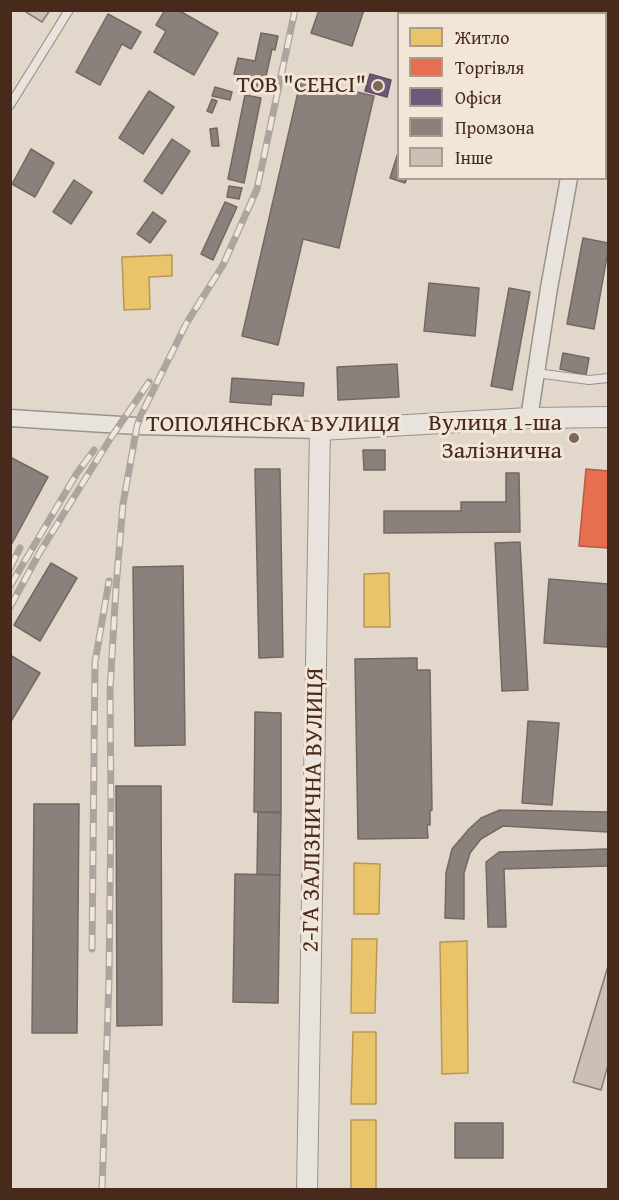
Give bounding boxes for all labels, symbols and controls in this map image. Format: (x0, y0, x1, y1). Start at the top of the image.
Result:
legend (397, 12, 607, 180)
text: Житло (455, 24, 509, 51)
text: Торгівля (455, 54, 524, 81)
place label: ТОВ "СЕНСІ" (236, 72, 366, 100)
marker: ТОВ "СЕНСІ" (371, 79, 385, 93)
text: Офіси (455, 84, 502, 111)
text: Промзона (455, 114, 534, 141)
text: Інше (455, 144, 493, 171)
place label: Вулиця 1-ша Залізнична (428, 410, 562, 466)
street label: ТОПОЛЯНСЬКА ВУЛИЦЯ (146, 411, 400, 439)
marker: Вулиця 1-ша Залізнична (567, 431, 581, 445)
street label: 2-ГА ЗАЛІЗНИЧНА ВУЛИЦЯ (297, 667, 331, 953)

